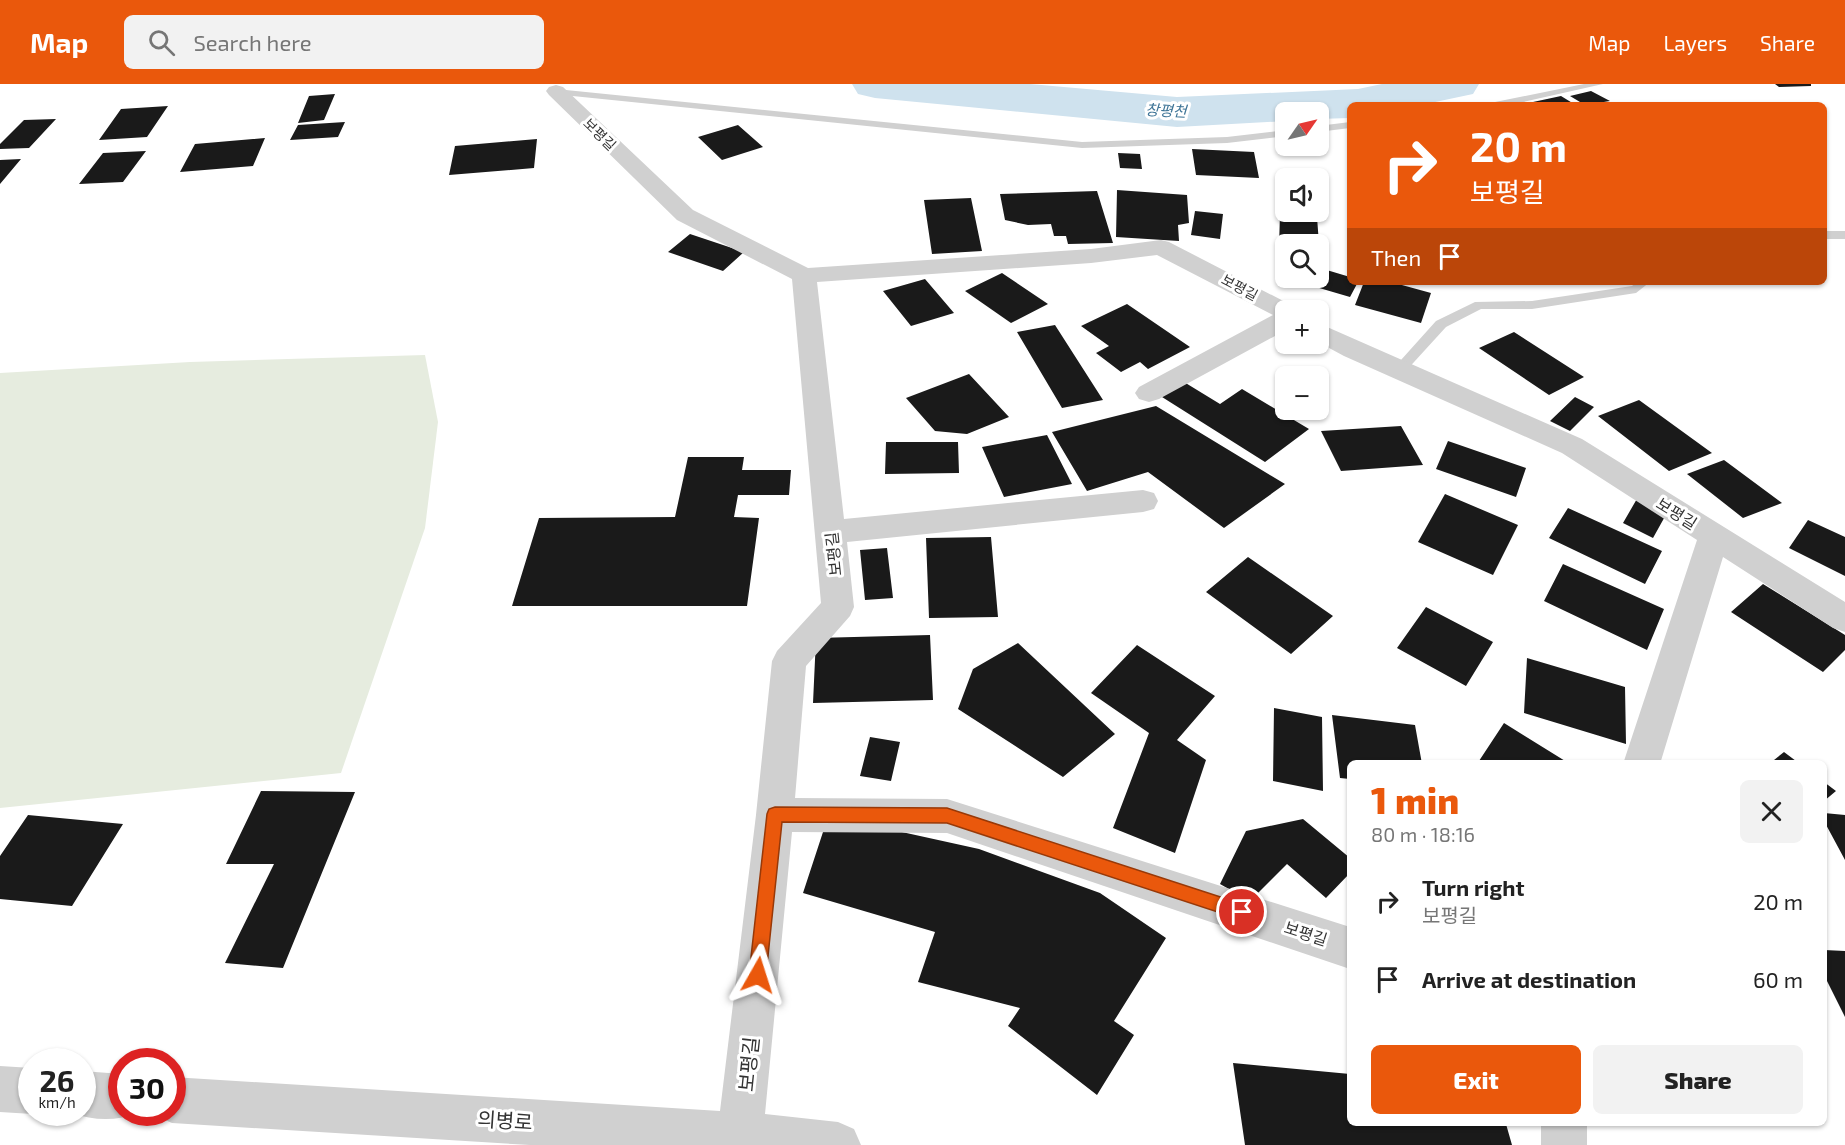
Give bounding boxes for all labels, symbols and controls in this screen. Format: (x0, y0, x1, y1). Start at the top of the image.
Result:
search box (124, 15, 544, 69)
text: Map (30, 25, 88, 59)
icon: search (145, 26, 178, 59)
text: Search here (193, 29, 312, 55)
text: Map (1588, 30, 1630, 55)
text: Layers (1663, 30, 1727, 55)
text: Share (1760, 30, 1815, 55)
water label: 창평천 (1145, 100, 1189, 120)
north arrow (1275, 102, 1329, 156)
map controls (1275, 102, 1329, 420)
street label: 보평길 (580, 114, 620, 154)
text: 20 m (1470, 120, 1567, 170)
icon: right (1371, 126, 1449, 204)
button: sound (1275, 168, 1329, 222)
text: 보평길 (1470, 175, 1545, 207)
button: search (1275, 234, 1329, 288)
icon: arrive (1433, 240, 1466, 273)
text: Then (1371, 244, 1421, 270)
street label: 보평길 (1219, 270, 1261, 304)
button: + (1275, 300, 1329, 354)
button: − (1275, 366, 1329, 420)
street label: 보평길 (1653, 493, 1701, 533)
street label: 보평길 (821, 531, 845, 577)
text: 1 min (1371, 778, 1459, 821)
button: close (1740, 780, 1803, 843)
text: 80 m · 18:16 (1371, 822, 1475, 846)
text: Turn right (1422, 874, 1524, 900)
icon: right (1371, 885, 1404, 918)
pin (1216, 886, 1267, 937)
text: 20 m (1753, 888, 1803, 914)
icon: arrive (1225, 895, 1258, 928)
text: 보평길 (1422, 903, 1477, 927)
street label: 보평길 (1282, 917, 1330, 949)
position arrow (726, 943, 790, 1007)
icon: arrive (1371, 963, 1404, 996)
text: Arrive at destination (1422, 966, 1636, 992)
text: 60 m (1753, 966, 1803, 992)
street label: 보평길 (733, 1035, 763, 1093)
button: Exit (1371, 1045, 1581, 1114)
button: Share (1593, 1045, 1803, 1114)
speed limit sign: 30 (108, 1048, 186, 1126)
text: 26 (39, 1062, 75, 1098)
text: km/h (38, 1093, 76, 1111)
street label: 의병로 (477, 1106, 533, 1134)

